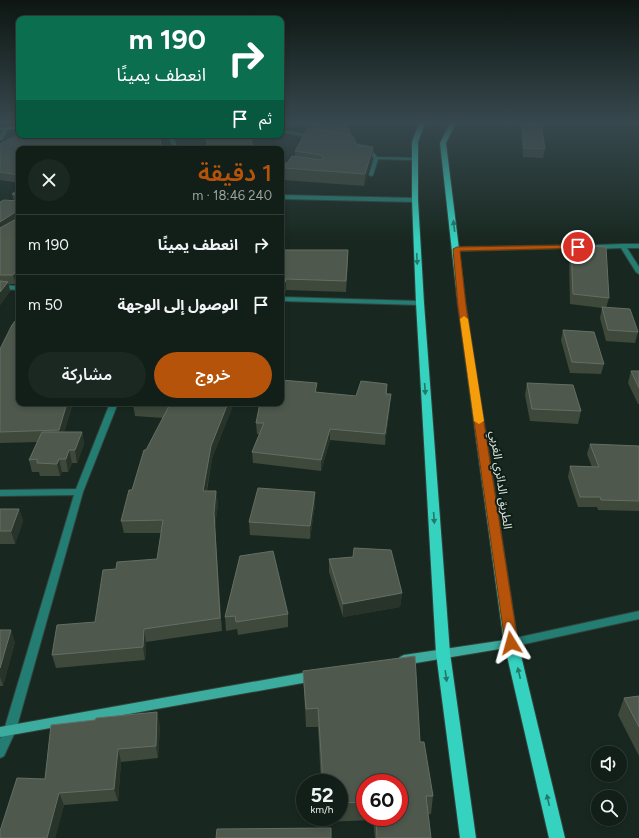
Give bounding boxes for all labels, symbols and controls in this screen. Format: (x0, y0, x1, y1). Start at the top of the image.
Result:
text: 190 m (129, 22, 206, 56)
icon: right (220, 32, 272, 84)
text: انعطف يمينًا (117, 64, 206, 86)
icon: arrive (229, 108, 251, 130)
text: ثم (259, 110, 272, 128)
text: 1 دقيقة (198, 158, 272, 187)
button: close (28, 159, 70, 201)
text: 240 m · 18:46 (192, 188, 272, 203)
one-way arrow (451, 220, 457, 232)
pin (561, 230, 595, 264)
icon: right (250, 234, 272, 256)
text: 190 m (28, 236, 69, 254)
text: انعطف يمينًا (158, 236, 238, 254)
icon: arrive (567, 236, 589, 258)
one-way arrow (414, 253, 421, 265)
icon: arrive (250, 294, 272, 316)
text: 50 m (28, 296, 63, 314)
text: الوصول إلى الوجهة (118, 296, 238, 314)
button: مشاركة (28, 352, 146, 398)
button: خروج (154, 352, 272, 398)
one-way arrow (422, 383, 429, 395)
street label: الطريق الدائري الغربي (484, 430, 515, 531)
one-way arrow (431, 512, 438, 524)
position arrow (490, 622, 532, 664)
one-way arrow (515, 667, 521, 680)
one-way arrow (443, 670, 449, 682)
map controls (591, 746, 627, 826)
button: sound (591, 746, 627, 782)
speed limit sign: 60 (356, 774, 408, 826)
text: 52 (310, 783, 334, 807)
button: search (591, 790, 627, 826)
one-way arrow (545, 794, 551, 806)
text: km/h (311, 803, 333, 816)

